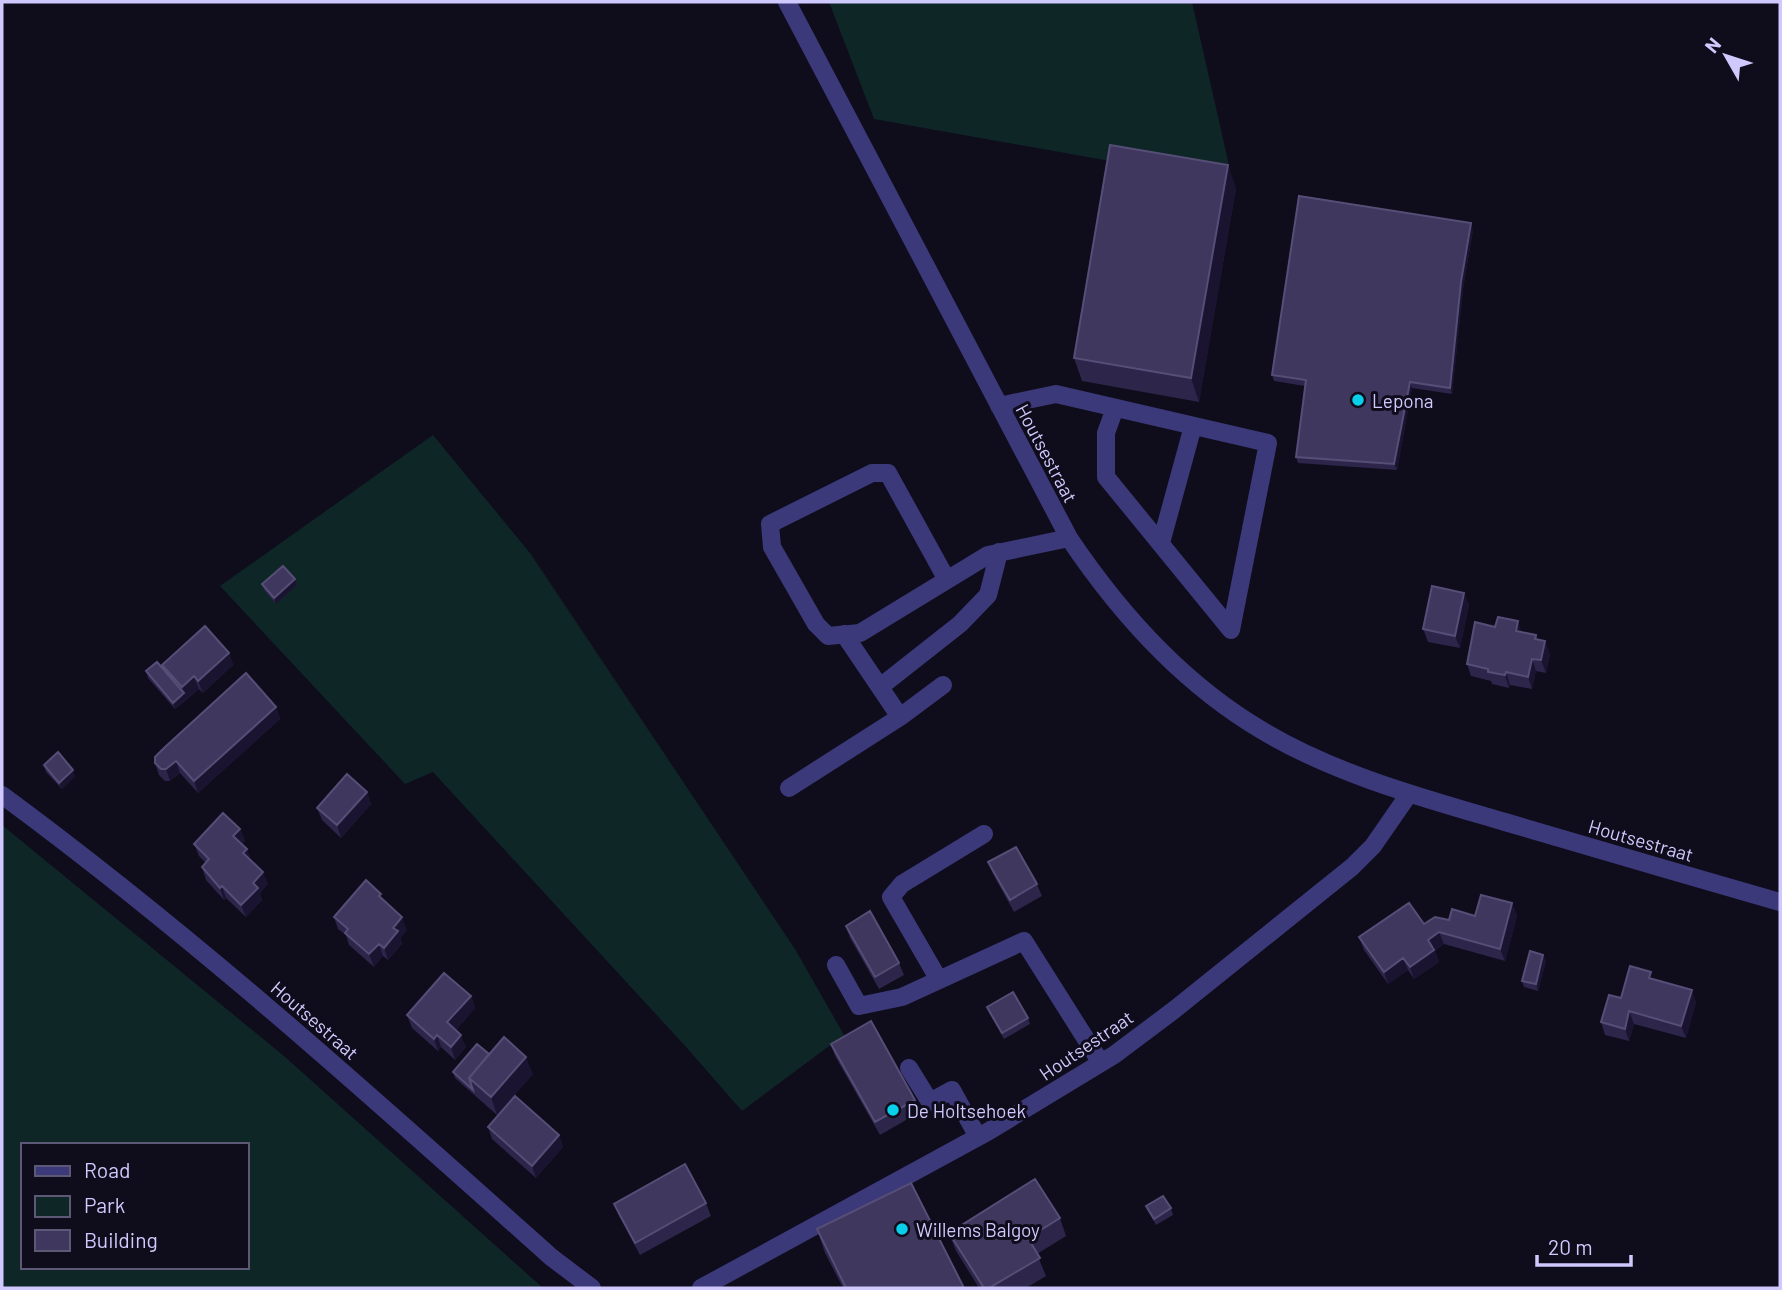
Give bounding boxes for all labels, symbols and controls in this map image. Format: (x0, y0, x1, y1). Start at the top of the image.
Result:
north arrow (1691, 21, 1761, 91)
text: N (1699, 33, 1725, 57)
place label: Lepona (1372, 389, 1434, 412)
marker: Lepona (1350, 392, 1366, 408)
street label: Houtsestraat (1011, 400, 1083, 506)
street label: Houtsestraat (1586, 814, 1696, 866)
street label: Houtsestraat (267, 976, 363, 1064)
street label: Houtsestraat (1035, 1005, 1137, 1085)
place label: De Holtsehoek (907, 1099, 1026, 1122)
marker: De Holtsehoek (885, 1102, 901, 1118)
legend (21, 1143, 248, 1269)
text: Road (84, 1157, 130, 1182)
text: Park (84, 1192, 125, 1217)
place label: Willems Balgoy (916, 1218, 1040, 1241)
marker: Willems Balgoy (894, 1221, 910, 1237)
scale bar (1537, 1224, 1632, 1268)
text: Building (84, 1227, 158, 1252)
text: 20 m (1548, 1234, 1593, 1259)

